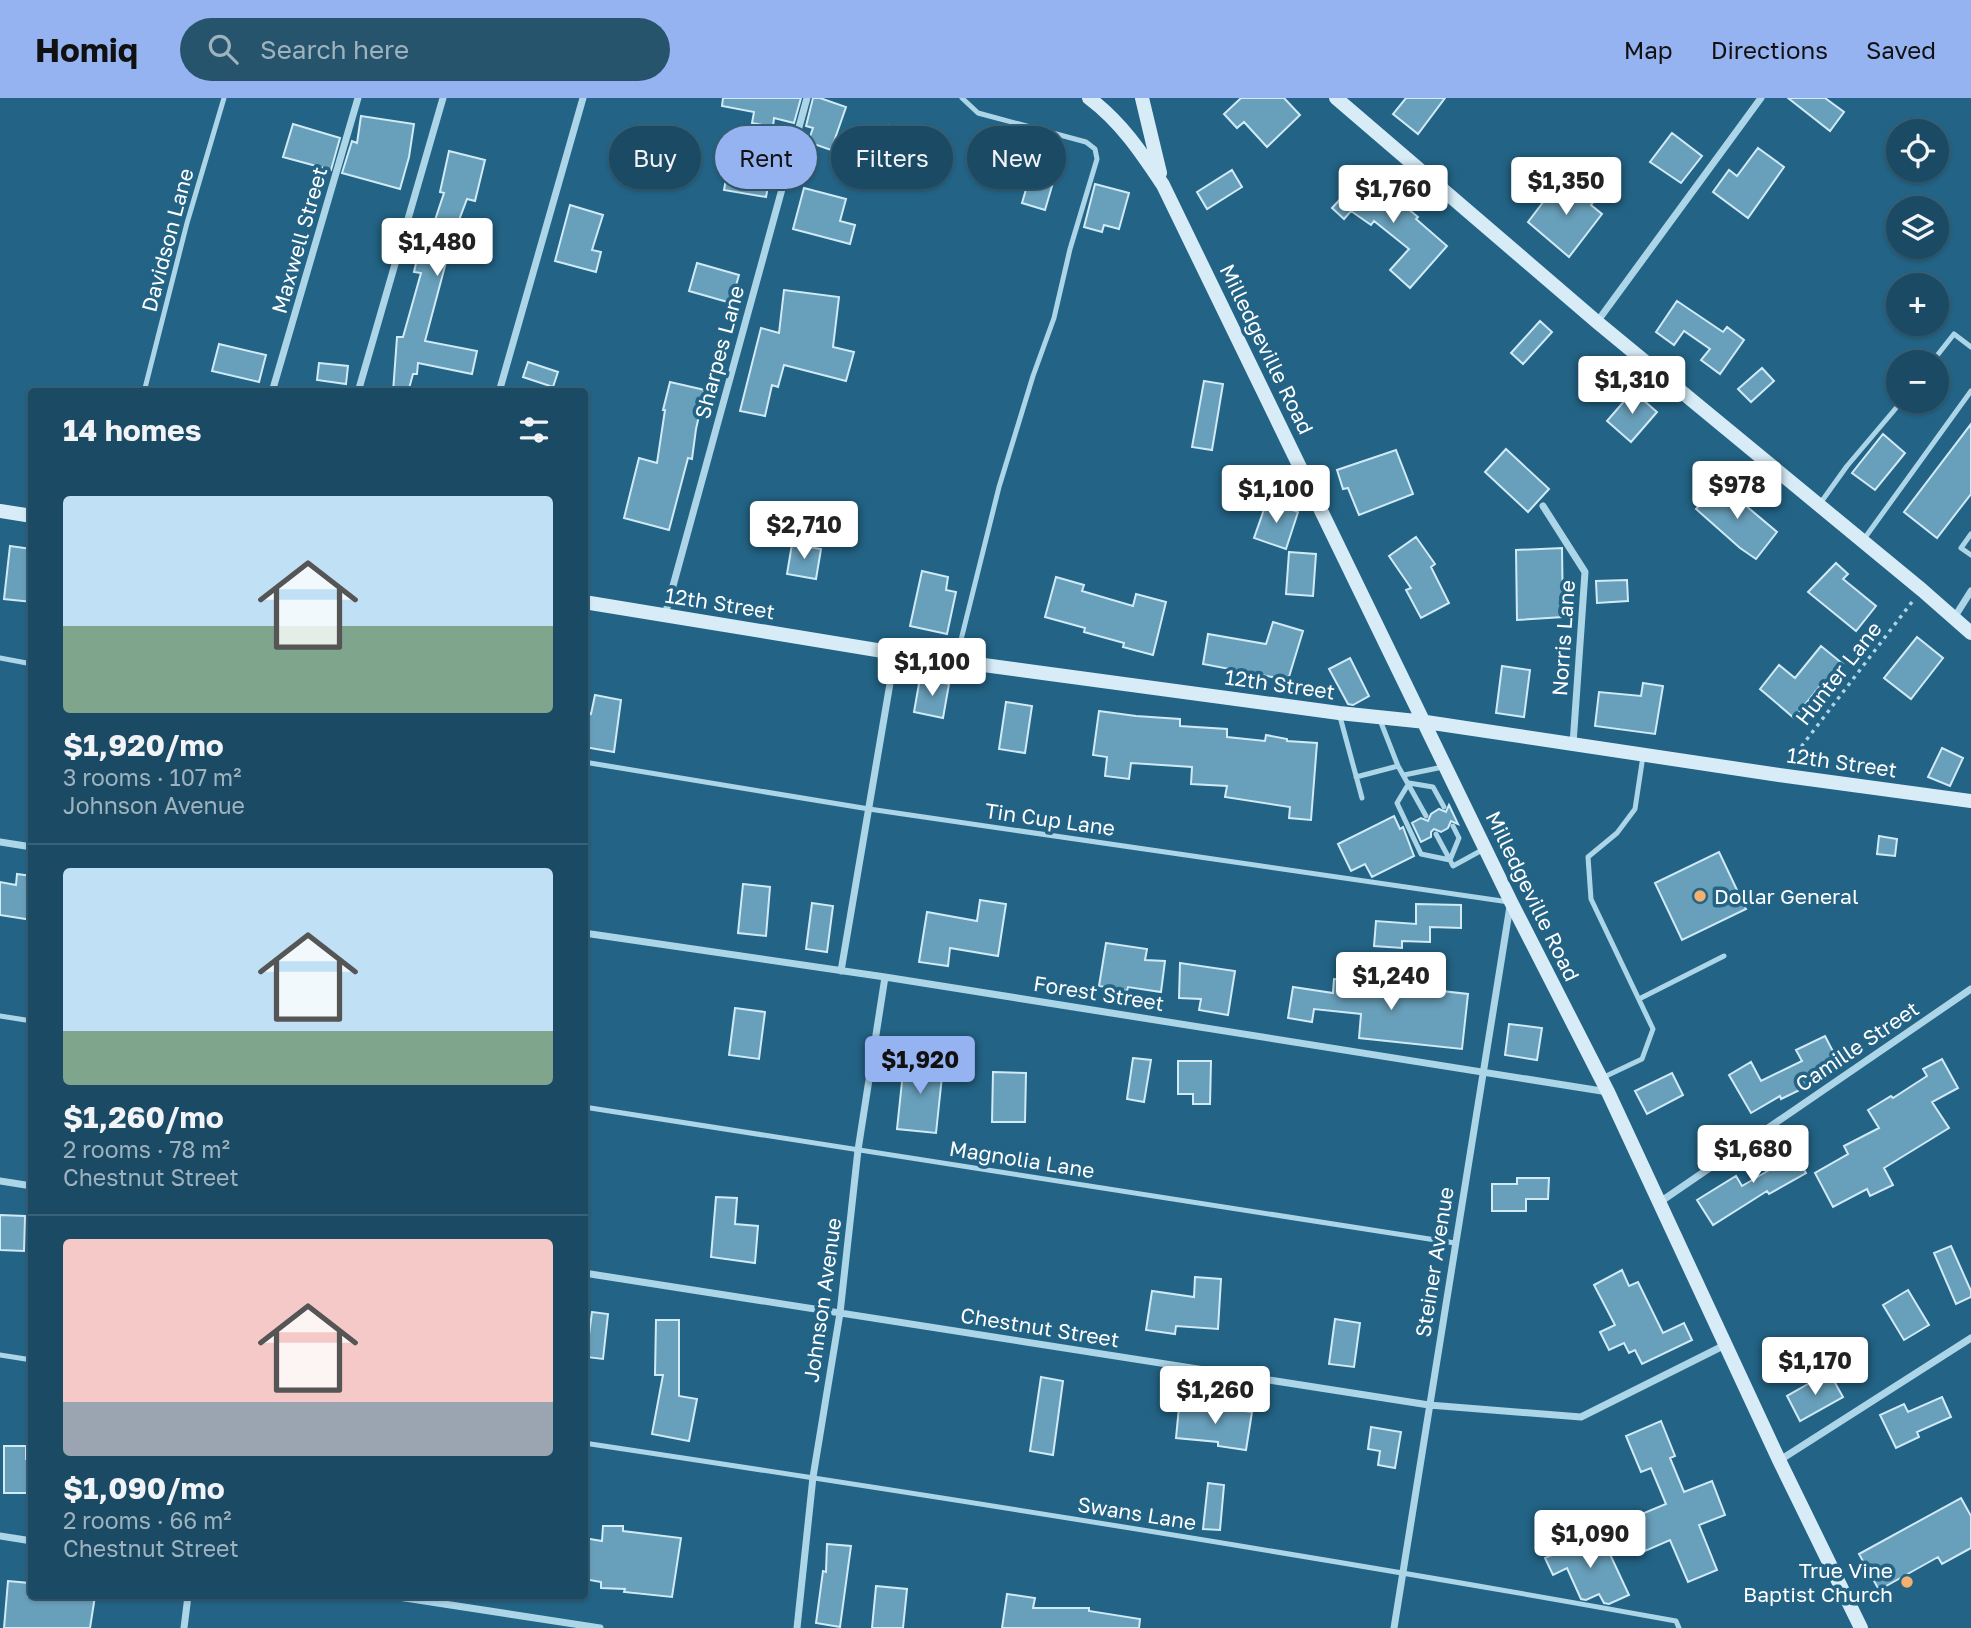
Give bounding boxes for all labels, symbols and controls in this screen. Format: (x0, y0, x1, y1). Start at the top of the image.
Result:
search box (180, 18, 670, 81)
text: Homiq (35, 30, 138, 69)
icon: search (204, 30, 242, 68)
text: Search here (260, 34, 409, 65)
text: Map (1624, 35, 1673, 64)
text: Directions (1711, 35, 1828, 64)
text: Saved (1866, 35, 1936, 64)
map controls (1886, 119, 1949, 413)
button: locate (1886, 119, 1949, 182)
chip: Buy (609, 126, 701, 189)
chip: Rent (715, 126, 817, 189)
chip: Filters (831, 126, 953, 189)
chip: New (967, 126, 1066, 189)
pin: $1,350 (1509, 158, 1623, 217)
street label: Maxwell Street (266, 164, 332, 316)
street label: Davidson Lane (135, 165, 199, 315)
pin: $1,760 (1336, 166, 1450, 225)
text: $1,350 (1527, 166, 1605, 194)
text: $1,760 (1355, 174, 1431, 202)
button: layers (1886, 196, 1949, 259)
pin: $1,480 (380, 218, 494, 278)
text: $1,480 (398, 227, 476, 255)
street label: Milledgeville Road (1215, 260, 1319, 438)
button: + (1886, 273, 1949, 336)
street label: Sharpes Lane (689, 282, 749, 422)
button: − (1886, 350, 1949, 413)
pin: $1,310 (1575, 356, 1689, 416)
text: $1,310 (1594, 365, 1670, 393)
icon: filters (515, 411, 553, 449)
text: 14 homes (63, 412, 202, 448)
pin: $978 (1696, 462, 1778, 521)
pin: $1,100 (1219, 466, 1333, 525)
text: $978 (1708, 470, 1766, 498)
text: $1,100 (1238, 474, 1314, 502)
pin: $2,710 (747, 502, 861, 561)
text: $2,710 (766, 510, 842, 538)
icon: home (245, 542, 371, 668)
street label: Norris Lane (1546, 579, 1580, 697)
street label: 12th Street (663, 581, 777, 625)
street label: Hunter Lane (1789, 616, 1887, 730)
pin: $1,100 (875, 638, 989, 698)
text: $1,100 (894, 647, 970, 675)
street label: 12th Street (1223, 663, 1337, 705)
text: $1,920/mo (63, 727, 224, 763)
street label: 12th Street (1785, 741, 1899, 783)
text: 3 rooms · 107 m² (63, 763, 241, 791)
text: Johnson Avenue (63, 791, 245, 819)
street label: Tin Cup Lane (983, 797, 1117, 841)
street label: Milledgeville Road (1481, 807, 1585, 985)
place label: Dollar General (1714, 883, 1859, 909)
marker: Dollar General (1692, 888, 1708, 904)
icon: home (245, 914, 371, 1040)
pin: $1,240 (1334, 953, 1448, 1012)
text: $1,240 (1352, 961, 1430, 989)
street label: Forest Street (1032, 970, 1166, 1016)
street label: Camille Street (1790, 995, 1924, 1097)
pin: $1,920 (863, 1037, 977, 1096)
text: $1,920 (881, 1045, 959, 1073)
text: $1,260/mo (63, 1099, 224, 1135)
pin: $1,680 (1696, 1126, 1810, 1185)
text: $1,680 (1714, 1134, 1792, 1162)
text: 2 rooms · 78 m² (63, 1135, 230, 1163)
street label: Magnolia Lane (947, 1135, 1097, 1183)
text: Chestnut Street (63, 1163, 239, 1191)
street label: Steiner Avenue (1409, 1185, 1459, 1339)
street label: Johnson Avenue (798, 1216, 846, 1384)
icon: home (245, 1285, 371, 1411)
street label: Chestnut Street (959, 1302, 1121, 1352)
pin: $1,170 (1758, 1338, 1872, 1397)
text: $1,170 (1778, 1346, 1852, 1374)
pin: $1,260 (1158, 1366, 1272, 1426)
text: $1,260 (1176, 1375, 1254, 1403)
text: $1,090/mo (63, 1470, 225, 1506)
street label: Swans Lane (1076, 1491, 1198, 1535)
text: 2 rooms · 66 m² (63, 1506, 232, 1534)
pin: $1,090 (1533, 1510, 1647, 1570)
text: $1,090 (1550, 1519, 1630, 1547)
text: Chestnut Street (63, 1534, 239, 1562)
place label: True Vine Baptist Church (1743, 1557, 1893, 1607)
marker: True Vine Baptist Church (1899, 1574, 1915, 1590)

